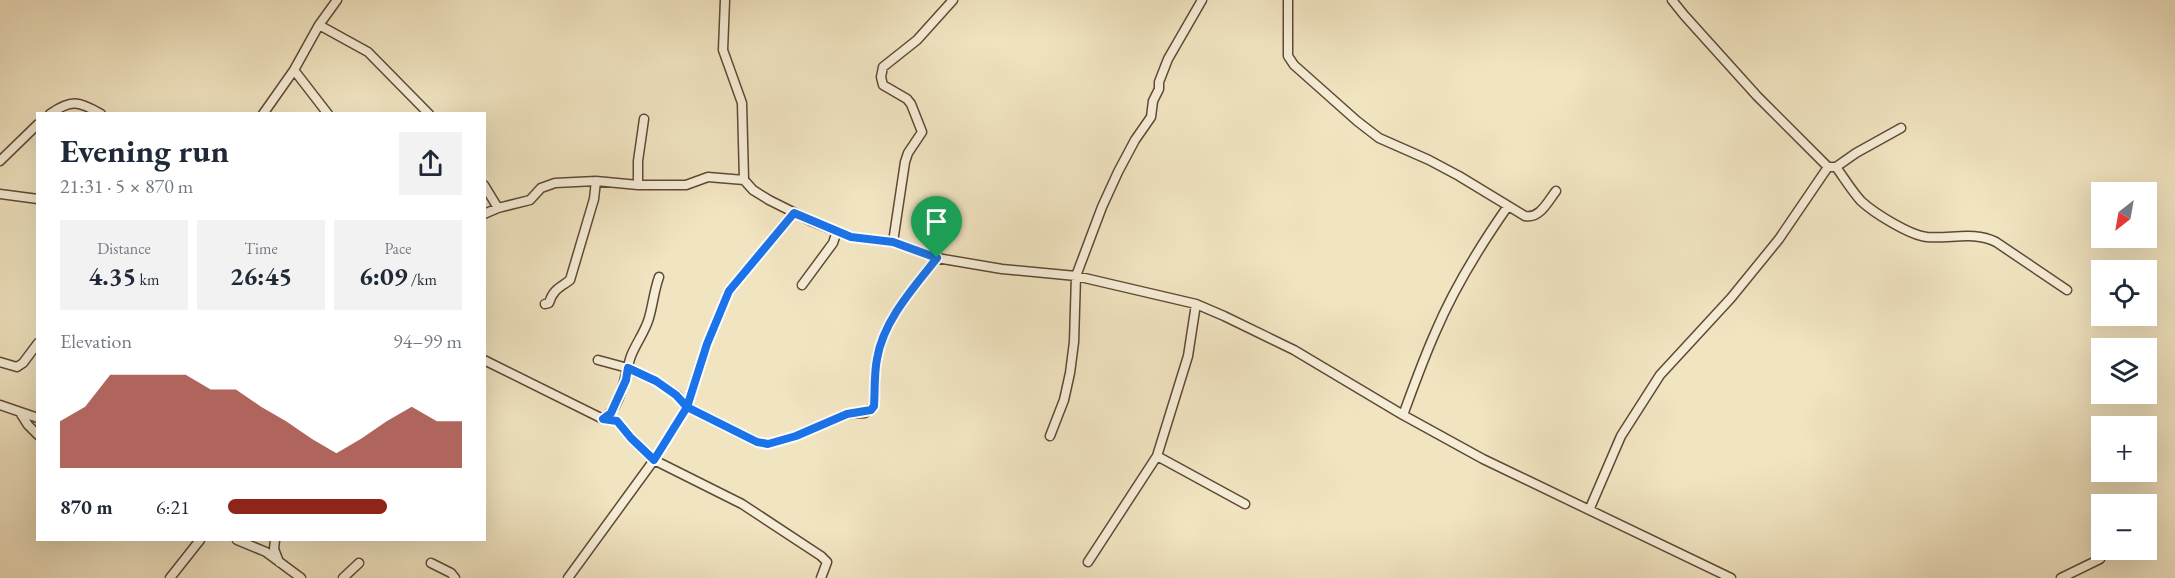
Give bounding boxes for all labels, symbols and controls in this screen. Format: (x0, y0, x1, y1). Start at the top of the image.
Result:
text: Evening run (60, 129, 229, 172)
button: share (399, 132, 462, 195)
text: 21:31 · 5 × 870 m (60, 173, 193, 199)
north arrow (2091, 182, 2157, 248)
map controls (2091, 182, 2157, 560)
pin (911, 196, 962, 258)
icon: arrive (920, 205, 953, 238)
text: Distance (97, 238, 151, 259)
text: Time (244, 238, 278, 259)
text: Pace (385, 238, 411, 259)
text: 4.35 (89, 259, 136, 293)
text: 26:45 (230, 259, 292, 293)
text: 6:09 (359, 259, 408, 293)
button: locate (2091, 260, 2157, 326)
text: km (136, 269, 159, 290)
text: /km (408, 269, 437, 290)
text: Elevation (60, 328, 132, 354)
text: 94–99 m (393, 328, 462, 354)
button: layers (2091, 338, 2157, 404)
button: + (2091, 416, 2157, 482)
text: 870 m (60, 494, 113, 520)
text: 6:21 (156, 494, 190, 520)
button: − (2091, 494, 2157, 560)

